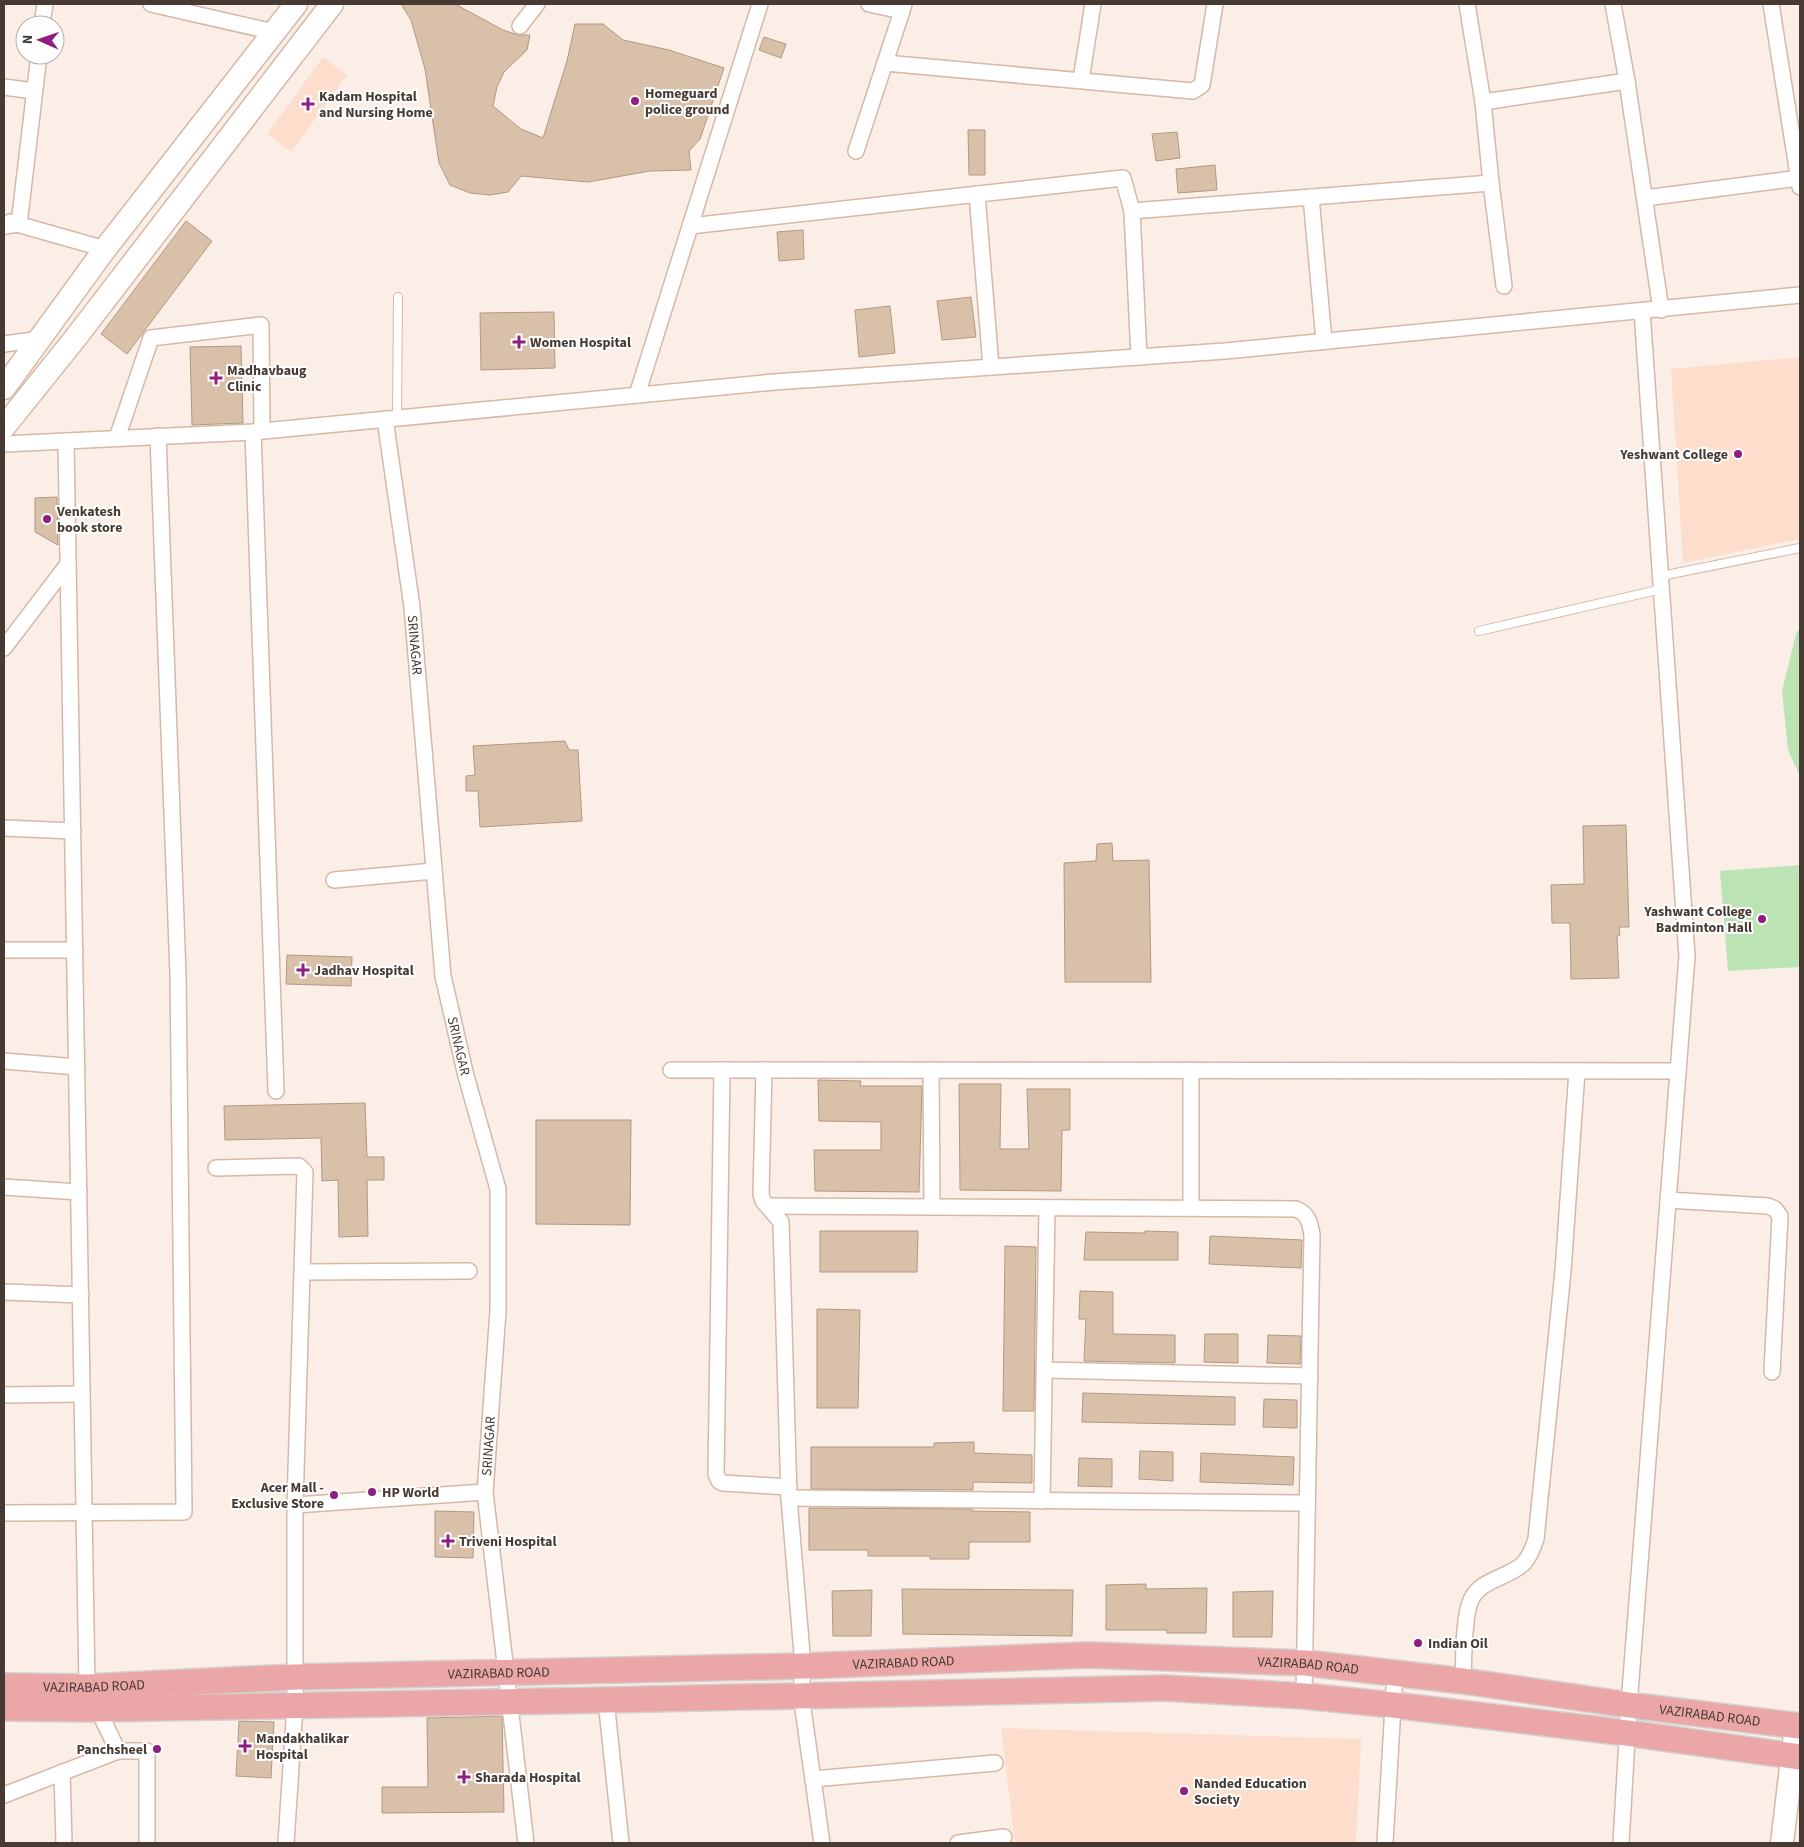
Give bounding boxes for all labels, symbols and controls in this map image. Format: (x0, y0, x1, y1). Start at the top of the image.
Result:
north arrow (15, 15, 65, 65)
text: N (18, 35, 38, 45)
place label: Homeguard police ground (645, 84, 730, 120)
place label: Kadam Hospital and Nursing Home (319, 87, 433, 123)
marker: Homeguard police ground (629, 95, 641, 107)
marker: Kadam Hospital and Nursing Home (301, 97, 315, 111)
place label: Women Hospital (530, 333, 631, 353)
marker: Women Hospital (512, 335, 526, 349)
place label: Madhavbaug Clinic (227, 361, 307, 397)
marker: Madhavbaug Clinic (209, 371, 223, 385)
place label: Yeshwant College (1619, 445, 1728, 465)
marker: Yeshwant College (1732, 448, 1744, 460)
place label: Venkatesh book store (56, 502, 123, 538)
marker: Venkatesh book store (41, 513, 53, 525)
street label: SRINAGAR (402, 614, 427, 676)
place label: Yashwant College Badminton Hall (1643, 902, 1752, 938)
marker: Yashwant College Badminton Hall (1756, 913, 1768, 925)
place label: Jadhav Hospital (314, 961, 414, 981)
marker: Jadhav Hospital (296, 963, 310, 977)
street label: SRINAGAR (442, 1015, 475, 1078)
street label: SRINAGAR (477, 1416, 501, 1477)
place label: Acer Mall - Exclusive Store (231, 1478, 324, 1514)
place label: HP World (382, 1483, 439, 1503)
marker: HP World (366, 1486, 378, 1498)
marker: Acer Mall - Exclusive Store (328, 1489, 340, 1501)
place label: Triveni Hospital (459, 1532, 556, 1552)
marker: Triveni Hospital (441, 1534, 455, 1548)
place label: Indian Oil (1428, 1634, 1488, 1654)
marker: Indian Oil (1412, 1637, 1424, 1649)
street label: VAZIRABAD ROAD (852, 1651, 955, 1675)
street label: VAZIRABAD ROAD (1257, 1652, 1360, 1680)
street label: VAZIRABAD ROAD (448, 1662, 550, 1685)
street label: VAZIRABAD ROAD (43, 1675, 145, 1698)
street label: VAZIRABAD ROAD (1658, 1700, 1762, 1732)
place label: Mandakhalikar Hospital (256, 1729, 349, 1765)
marker: Mandakhalikar Hospital (238, 1739, 252, 1753)
place label: Panchsheel (76, 1740, 147, 1760)
marker: Panchsheel (151, 1743, 163, 1755)
place label: Sharada Hospital (475, 1768, 581, 1788)
marker: Sharada Hospital (457, 1770, 471, 1784)
place label: Nanded Education Society (1194, 1774, 1307, 1810)
marker: Nanded Education Society (1178, 1785, 1190, 1797)

